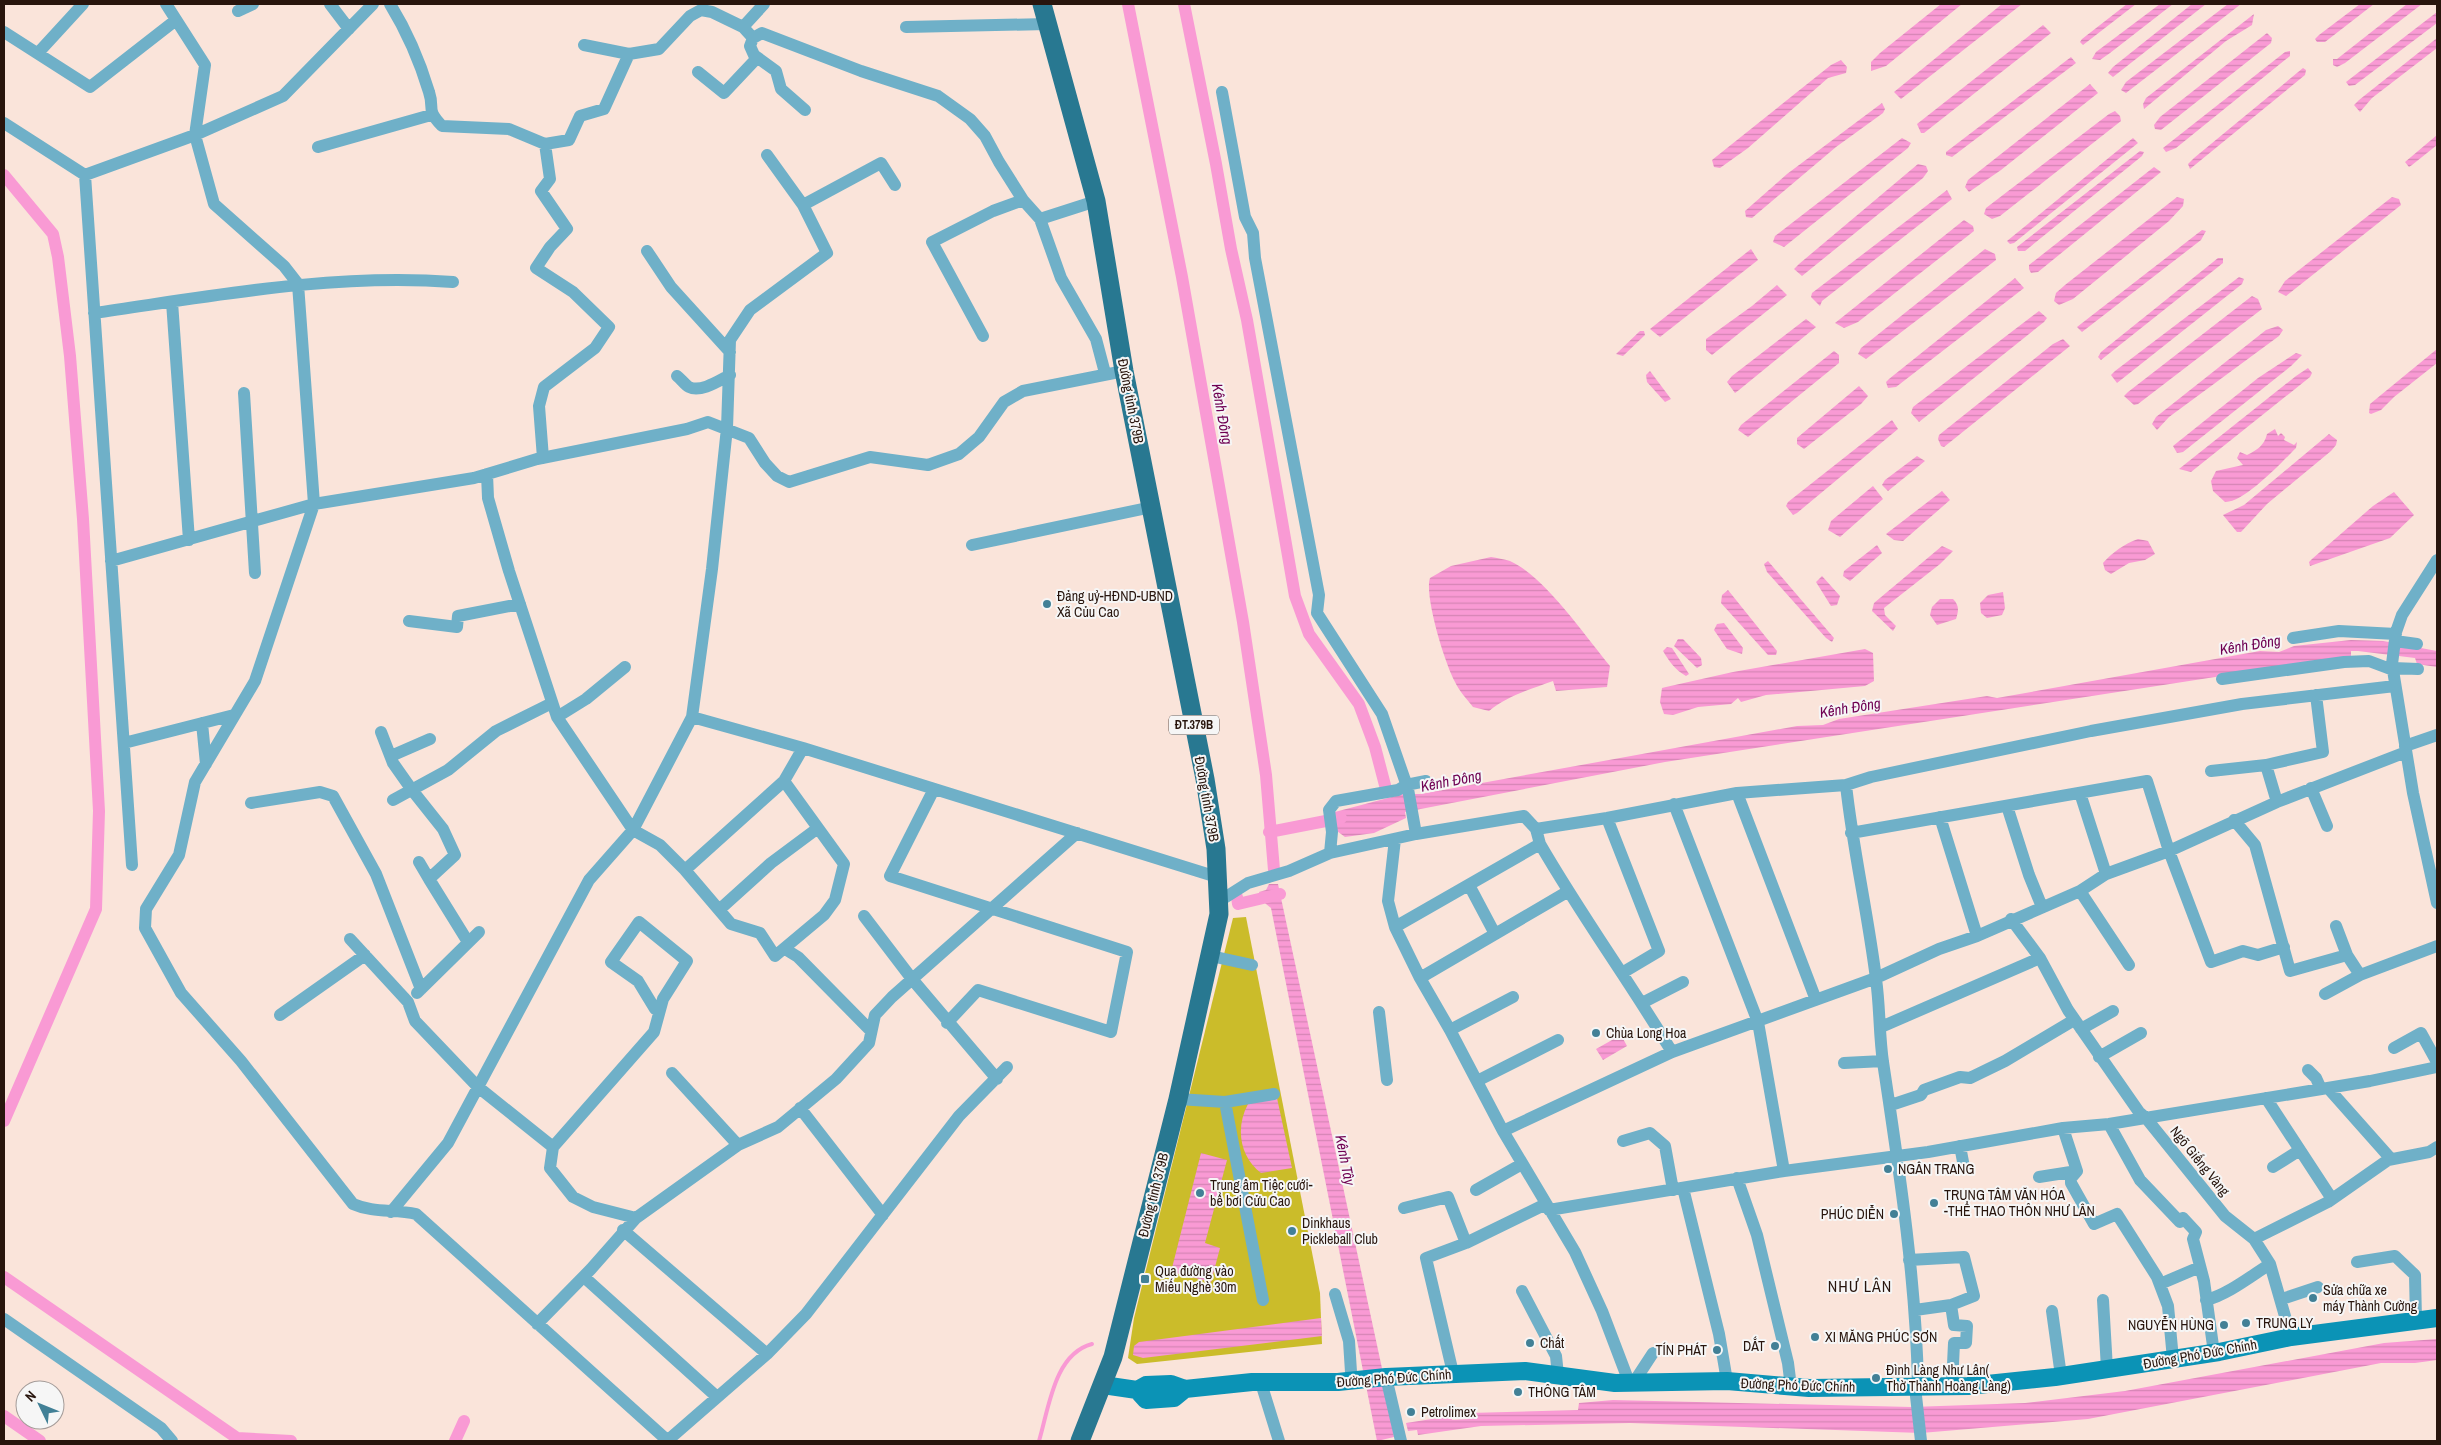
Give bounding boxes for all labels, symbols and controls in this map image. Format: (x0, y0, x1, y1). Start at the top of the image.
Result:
street label: Đường tỉnh 379B (1114, 357, 1148, 445)
water label: Kênh Đông (1207, 382, 1238, 446)
place label: Đảng uỷ-HĐND-UBND Xã Củu Cao (1057, 587, 1173, 621)
marker: Đảng uỷ-HĐND-UBND Xã Củu Cao (1041, 598, 1053, 610)
water label: Kênh Đông (2218, 629, 2282, 660)
water label: Kênh Đông (1818, 692, 1882, 723)
road number: ĐT.379B (1169, 716, 1219, 734)
street label: Đường tỉnh 379B (1191, 755, 1223, 843)
water label: Kênh Đông (1419, 764, 1483, 797)
place label: Chùa Long Hoa (1606, 1024, 1687, 1042)
marker: Chùa Long Hoa (1590, 1027, 1602, 1039)
street label: Ngõ Giếng Vàng (2166, 1122, 2234, 1200)
water label: Kênh Tây (1330, 1133, 1361, 1188)
street label: Đường tỉnh 379B (1134, 1151, 1172, 1239)
place label: NGÂN TRANG (1898, 1160, 1974, 1178)
marker: NGÂN TRANG (1882, 1163, 1894, 1175)
place label: Trung âm Tiệc cưới- bể bơi Cửu Cao (1210, 1176, 1313, 1210)
place label: TRUNG TÂM VĂN HÓA -THỂ THAO THÔN NHƯ LÂN (1944, 1186, 2095, 1220)
marker: Trung âm Tiệc cưới- bể bơi Cửu Cao (1194, 1187, 1206, 1199)
marker: TRUNG TÂM VĂN HÓA -THỂ THAO THÔN NHƯ LÂN (1928, 1197, 1940, 1209)
place label: PHÚC DIỄN (1821, 1205, 1884, 1223)
marker: PHÚC DIỄN (1888, 1208, 1900, 1220)
place label: Dinkhaus Pickleball Club (1302, 1214, 1378, 1248)
marker: Dinkhaus Pickleball Club (1286, 1225, 1298, 1237)
place label: Qua đường vào Miếu Nghè 30m (1155, 1262, 1237, 1296)
marker: Qua đường vào Miếu Nghè 30m (1139, 1273, 1151, 1285)
district label: NHƯ LÂN (1828, 1275, 1892, 1297)
place label: Sửa chữa xe máy Thành Cường (2323, 1281, 2418, 1315)
marker: Sửa chữa xe máy Thành Cường (2307, 1292, 2319, 1304)
place label: TRUNG LY (2256, 1314, 2314, 1332)
place label: NGUYỄN HÙNG (2128, 1316, 2214, 1334)
marker: TRUNG LY (2240, 1317, 2252, 1329)
marker: NGUYỄN HÙNG (2218, 1319, 2230, 1331)
place label: XI MĂNG PHÚC SƠN (1825, 1328, 1937, 1346)
marker: XI MĂNG PHÚC SƠN (1809, 1331, 1821, 1343)
place label: Chất (1540, 1334, 1564, 1352)
street label: Đường Phó Đức Chính (2142, 1335, 2258, 1373)
place label: DẮT (1743, 1336, 1765, 1355)
marker: Chất (1524, 1337, 1536, 1349)
marker: DẮT (1769, 1340, 1781, 1352)
place label: TÍN PHÁT (1656, 1341, 1707, 1359)
marker: TÍN PHÁT (1711, 1344, 1723, 1356)
place label: Đình Làng Như Lân( Thờ Thành Hoàng Làng) (1886, 1361, 2011, 1395)
street label: Đường Phó Đức Chính (1336, 1365, 1452, 1391)
marker: Đình Làng Như Lân( Thờ Thành Hoàng Làng) (1870, 1372, 1882, 1384)
street label: Đường Phó Đức Chính (1740, 1374, 1856, 1396)
north arrow (15, 1380, 65, 1430)
place label: THÔNG TÂM (1528, 1383, 1596, 1401)
marker: THÔNG TÂM (1512, 1386, 1524, 1398)
text: N (21, 1387, 40, 1405)
place label: Petrolimex (1421, 1403, 1476, 1421)
marker: Petrolimex (1405, 1406, 1417, 1418)

